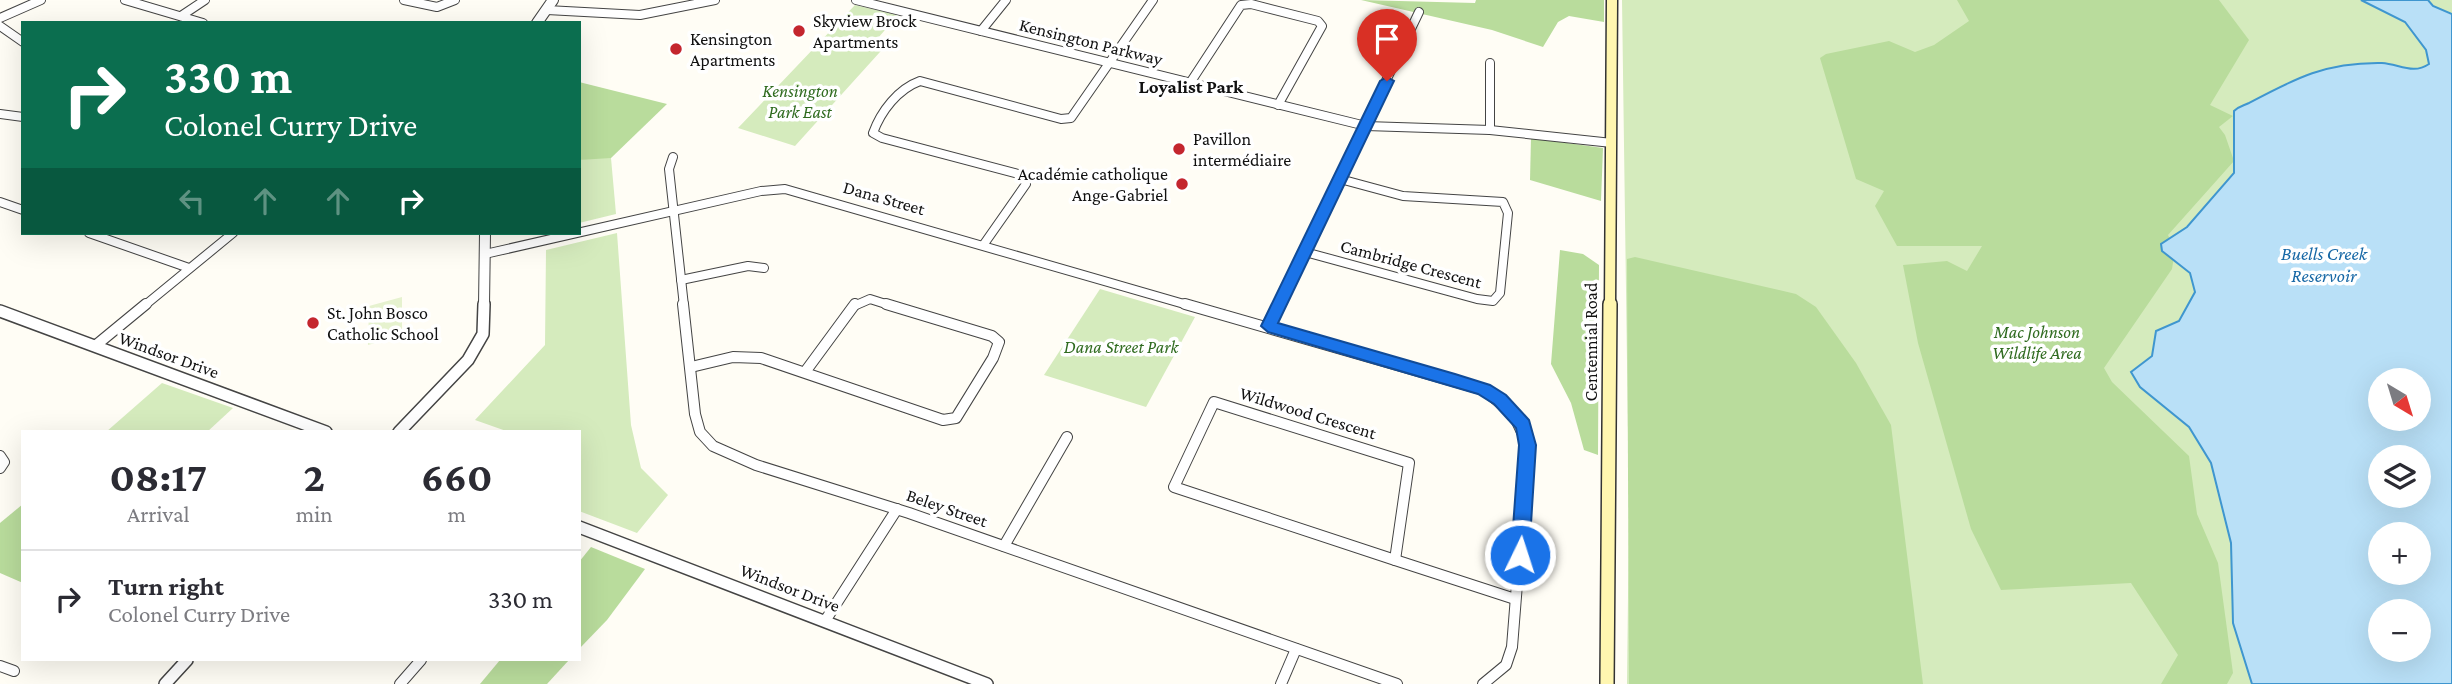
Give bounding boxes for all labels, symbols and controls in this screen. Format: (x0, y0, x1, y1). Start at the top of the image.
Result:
pin (1357, 9, 1417, 81)
place label: Skyview Brock Apartments (813, 11, 917, 52)
street label: Kensington Parkway (1017, 15, 1165, 70)
icon: arrive (1368, 20, 1406, 58)
marker: Skyview Brock Apartments (791, 23, 807, 39)
place label: Kensington Apartments (690, 29, 775, 70)
marker: Kensington Apartments (668, 41, 684, 57)
icon: right (49, 49, 140, 140)
text: 330 m (164, 49, 292, 104)
district label: Loyalist Park (1139, 76, 1244, 97)
park label: Kensington Park East (762, 81, 838, 122)
text: Colonel Curry Drive (164, 107, 417, 143)
place label: Pavillon intermédiaire (1193, 129, 1291, 170)
marker: Pavillon intermédiaire (1171, 141, 1187, 157)
place label: Académie catholique Ange-Gabriel (1018, 164, 1168, 205)
marker: Académie catholique Ange-Gabriel (1174, 176, 1190, 192)
street label: Dana Street (841, 177, 928, 219)
icon: left (173, 182, 211, 220)
icon: ahead (246, 182, 284, 220)
icon: ahead (319, 182, 357, 220)
icon: right (392, 182, 430, 220)
street label: Cambridge Crescent (1338, 235, 1485, 293)
water label: Buells Creek Reservoir (2281, 243, 2368, 286)
street label: Centennial Road (1581, 282, 1601, 401)
place label: St. John Bosco Catholic School (327, 303, 439, 344)
marker: St. John Bosco Catholic School (305, 315, 321, 331)
park label: Mac Johnson Wildlife Area (1992, 322, 2082, 363)
street label: Windsor Drive (116, 328, 222, 382)
park label: Dana Street Park (1064, 337, 1179, 357)
north arrow (2368, 368, 2431, 430)
map controls (2368, 368, 2431, 662)
street label: Wildwood Crescent (1237, 383, 1380, 444)
button: layers (2368, 445, 2431, 508)
text: 08:17 (110, 453, 207, 500)
text: 2 (303, 453, 325, 500)
text: 660 (421, 453, 492, 500)
street label: Beley Street (904, 485, 991, 531)
text: Arrival (127, 501, 190, 527)
text: min (296, 501, 333, 527)
text: m (448, 501, 466, 527)
position arrow (1483, 518, 1557, 592)
button: + (2368, 522, 2431, 585)
street label: Windsor Drive (737, 560, 843, 616)
text: Turn right (108, 572, 224, 601)
icon: right (49, 580, 87, 618)
text: 330 m (488, 585, 553, 614)
button: − (2368, 599, 2431, 662)
text: Colonel Curry Drive (108, 601, 290, 627)

